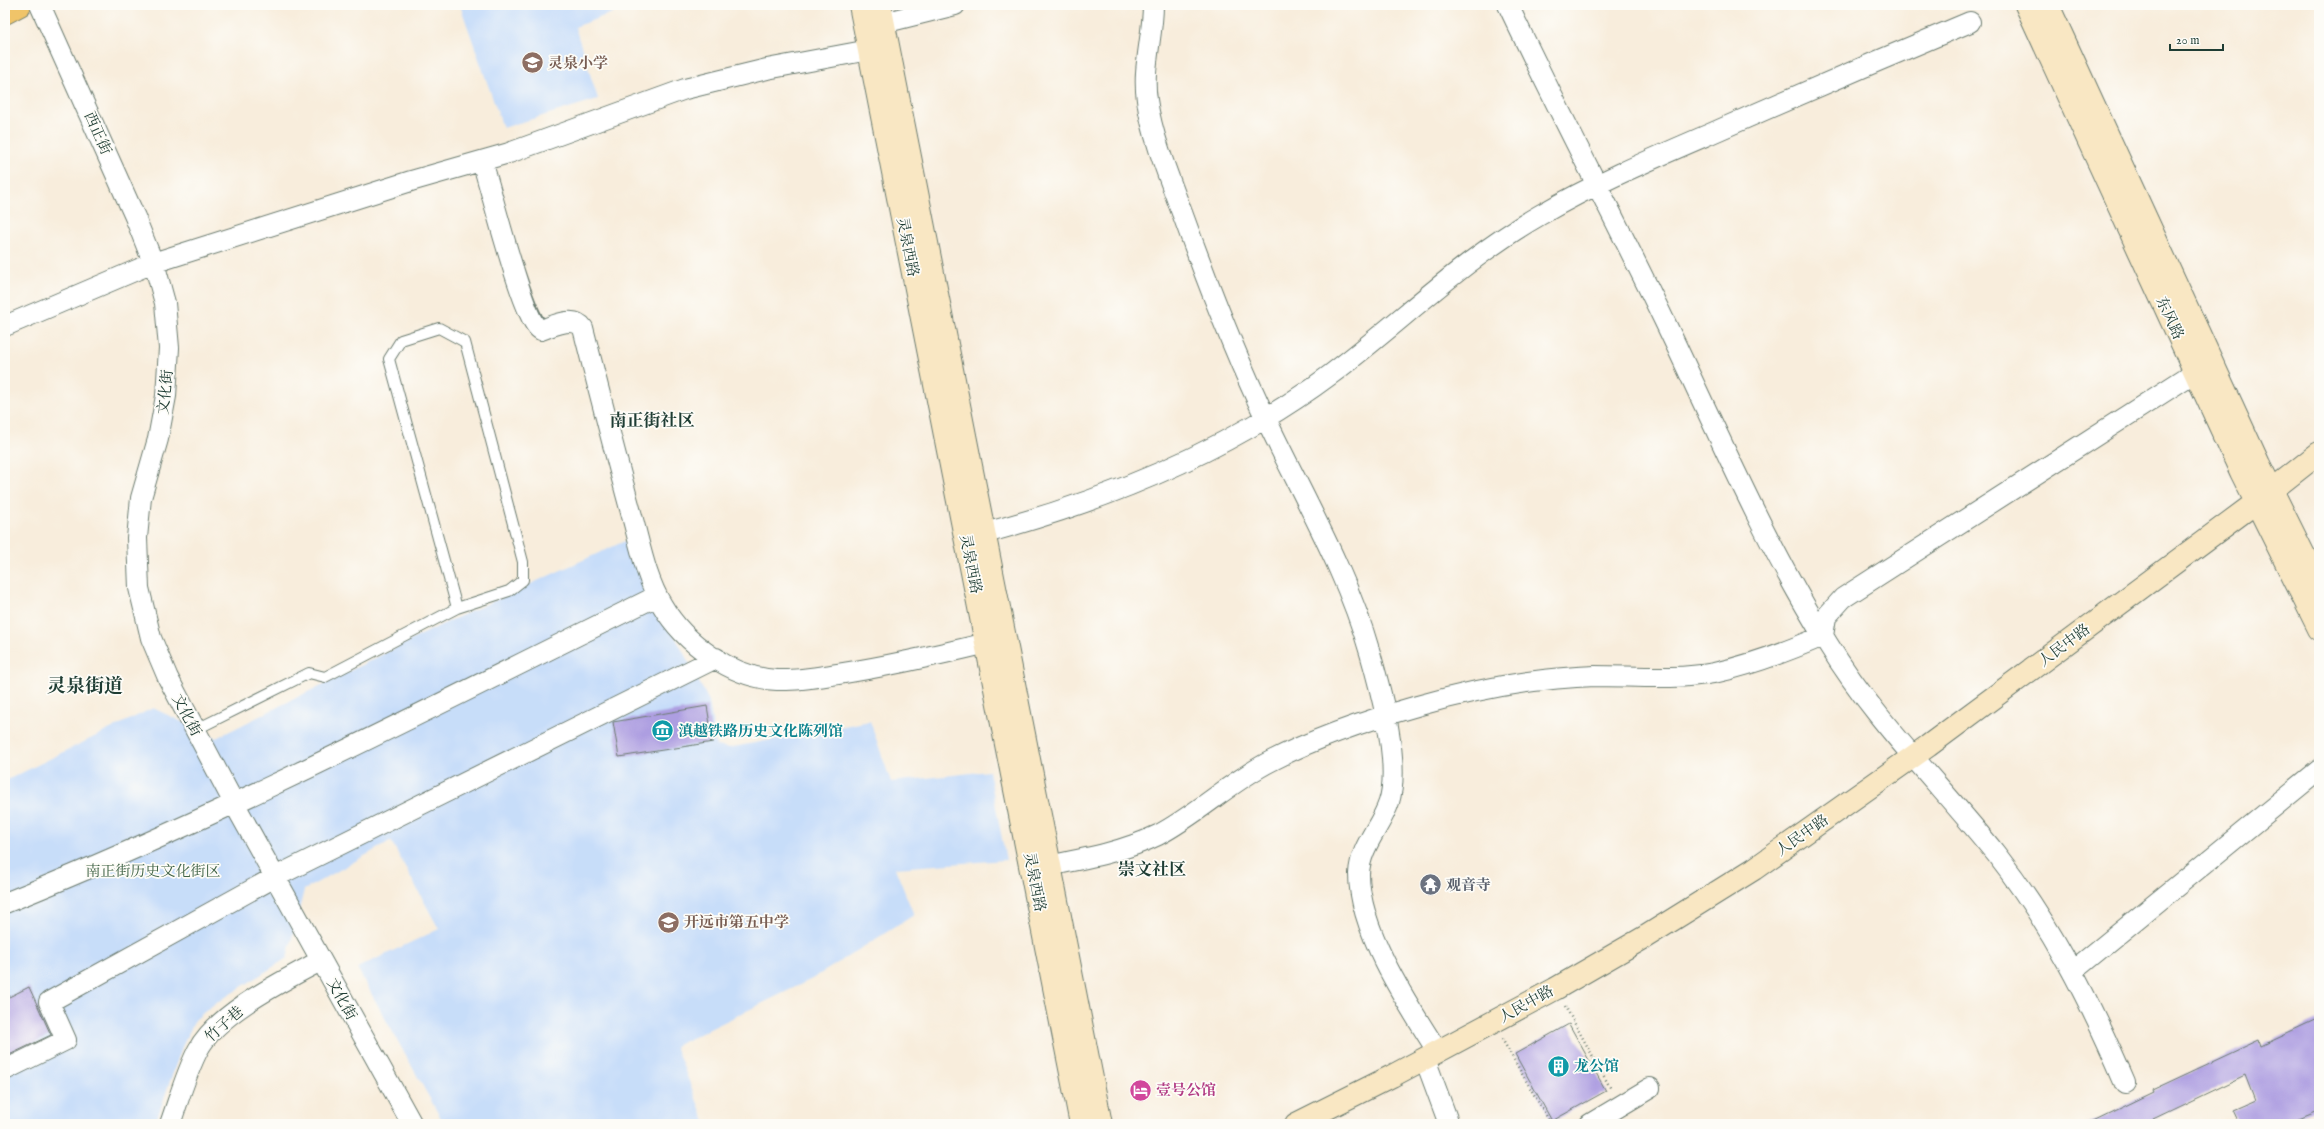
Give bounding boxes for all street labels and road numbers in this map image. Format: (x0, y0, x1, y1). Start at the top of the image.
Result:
street label: 西正街 (80, 109, 115, 158)
street label: 灵泉西路 (892, 216, 923, 278)
street label: 东风路 (2151, 294, 2188, 343)
street label: 文化街 (154, 369, 177, 415)
street label: 灵泉西路 (955, 533, 986, 595)
street label: 人民中路 (2035, 620, 2094, 671)
street label: 文化街 (168, 691, 206, 740)
street label: 人民中路 (1772, 810, 1832, 860)
street label: 灵泉西路 (1019, 851, 1050, 913)
street label: 文化街 (322, 975, 361, 1024)
street label: 人民中路 (1495, 982, 1557, 1027)
street label: 竹子巷 (201, 1002, 247, 1046)

